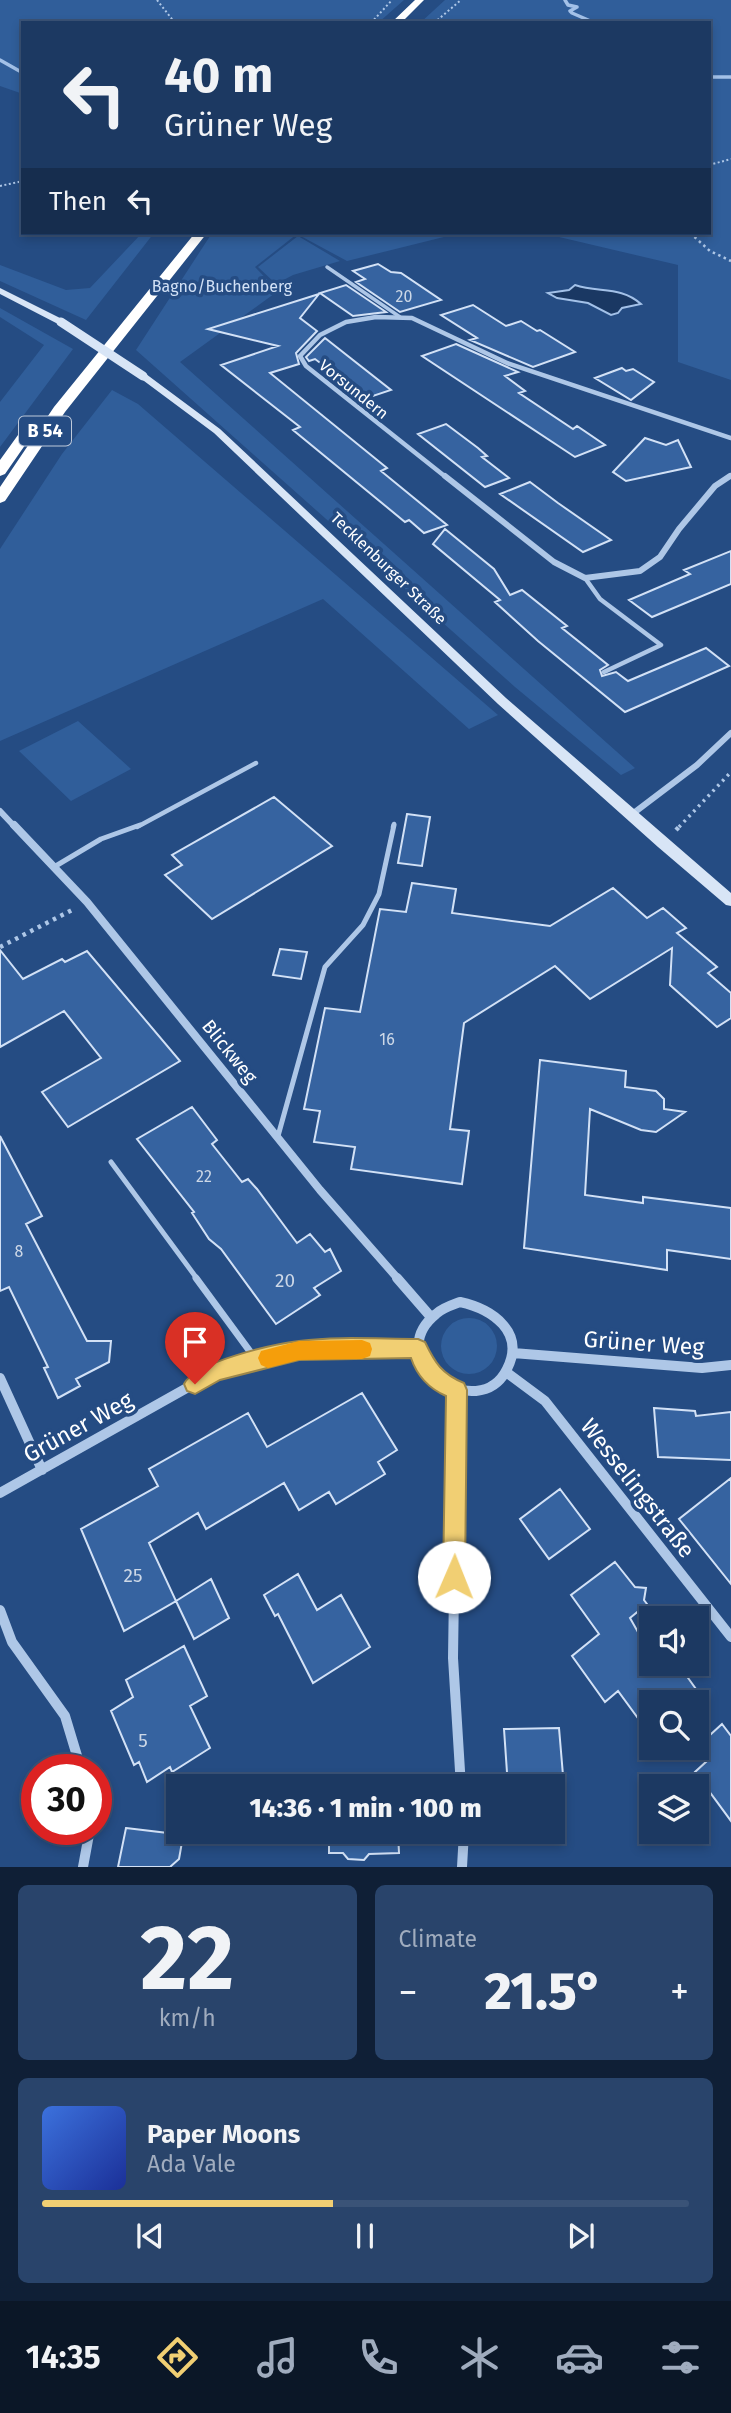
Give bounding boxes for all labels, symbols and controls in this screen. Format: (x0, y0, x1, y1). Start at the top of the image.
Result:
text: 40 m (164, 46, 273, 105)
icon: left (49, 49, 140, 140)
text: Grüner Weg (164, 106, 332, 144)
icon: left (121, 182, 159, 220)
text: Then (49, 186, 107, 217)
park label: Bagno/Buchenberg (152, 277, 293, 296)
house number: 20 (396, 287, 412, 306)
street label: Vorsundern (315, 356, 392, 423)
road number: B 54 (19, 416, 71, 446)
street label: Tecklenburger Straße (327, 508, 451, 629)
street label: Blickweg (197, 1015, 262, 1088)
house number: 16 (379, 1030, 395, 1049)
house number: 22 (196, 1167, 212, 1186)
house number: 8 (15, 1242, 24, 1261)
house number: 20 (275, 1269, 295, 1292)
pin (165, 1312, 225, 1384)
icon: arrive (176, 1323, 214, 1361)
street label: Grüner Weg (583, 1325, 705, 1361)
street label: Grüner Weg (18, 1385, 138, 1469)
street label: Wesselingstraße (575, 1413, 701, 1563)
position arrow (417, 1540, 491, 1614)
house number: 25 (124, 1564, 142, 1587)
map controls (639, 1606, 709, 1844)
button: sound (639, 1606, 709, 1676)
button: search (639, 1690, 709, 1760)
house number: 5 (138, 1729, 148, 1752)
speed limit sign: 30 (21, 1754, 112, 1845)
button: layers (639, 1774, 709, 1844)
text: 14:36 · 1 min · 100 m (249, 1793, 482, 1824)
text: 22 (140, 1904, 234, 2013)
text: Climate (399, 1925, 477, 1953)
text: 21.5° (484, 1960, 603, 2023)
text: − (399, 1969, 418, 2015)
text: + (670, 1969, 689, 2015)
text: km/h (159, 2004, 216, 2032)
text: Paper Moons (147, 2119, 300, 2150)
text: Ada Vale (147, 2150, 236, 2178)
icon: previous (131, 2217, 169, 2255)
icon: pause (346, 2217, 384, 2255)
icon: next (562, 2217, 600, 2255)
icon: directions (153, 2333, 202, 2382)
icon: music (253, 2333, 302, 2382)
icon: phone (354, 2333, 403, 2382)
icon: climate (455, 2333, 504, 2382)
icon: car (555, 2333, 604, 2382)
icon: filters (656, 2333, 705, 2382)
text: 14:35 (26, 2338, 101, 2376)

